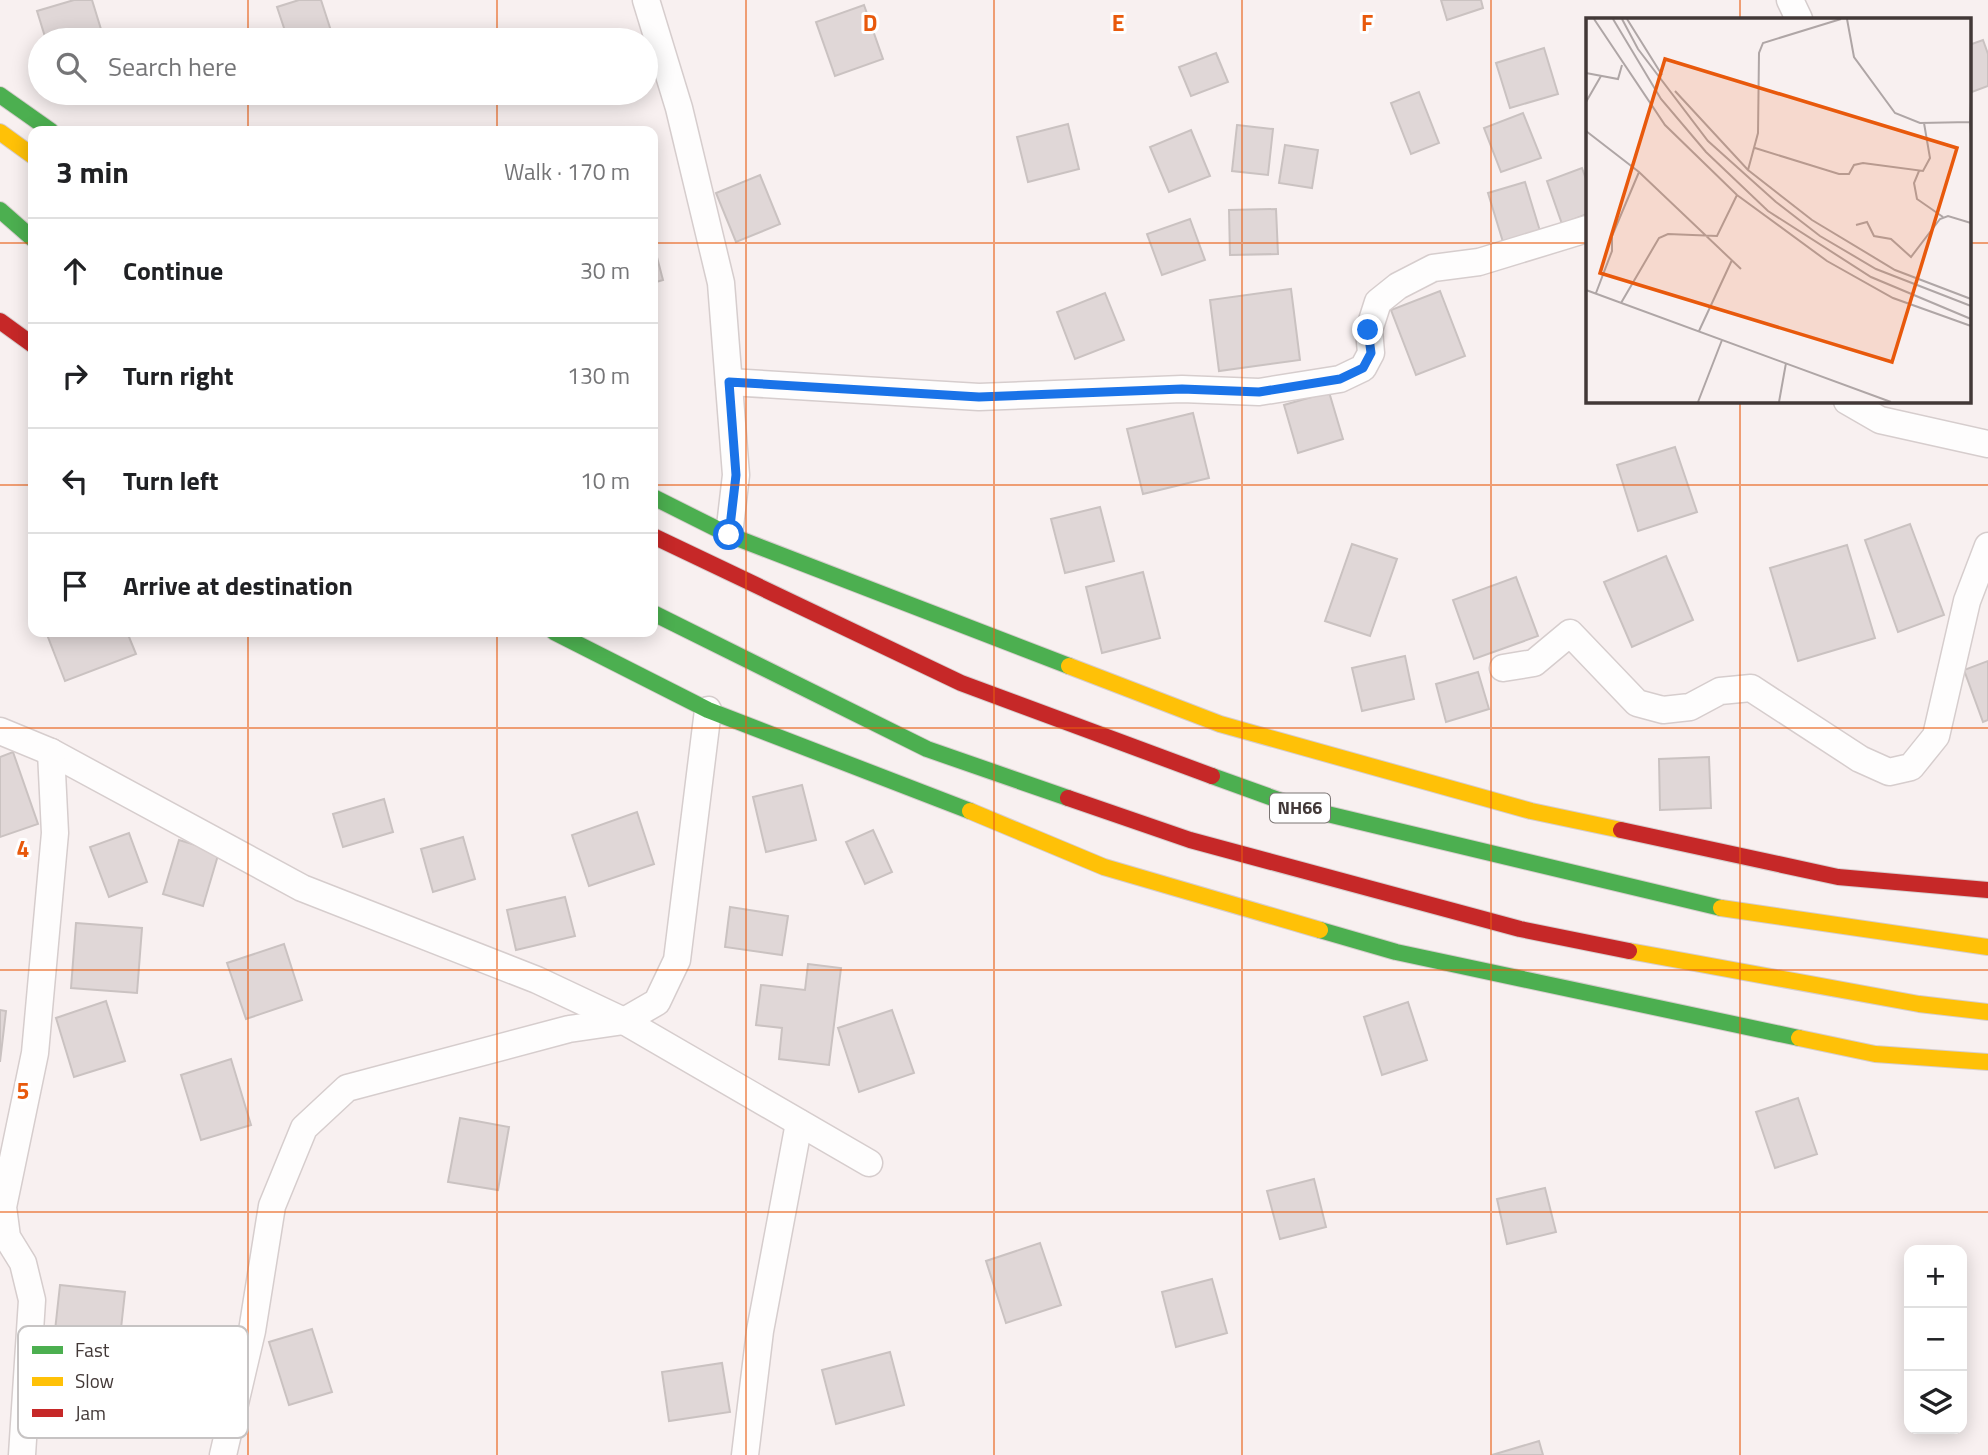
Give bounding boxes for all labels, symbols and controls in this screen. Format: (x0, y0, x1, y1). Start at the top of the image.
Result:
text: D (863, 5, 877, 40)
text: E (1112, 5, 1124, 40)
text: F (1361, 5, 1373, 40)
inset map (1586, 18, 1970, 402)
search box (28, 28, 658, 105)
text: Search here (108, 47, 237, 86)
icon: search (52, 48, 90, 86)
text: 3 min (56, 149, 129, 195)
text: Walk · 170 m (504, 154, 630, 189)
text: Continue (123, 251, 223, 290)
icon: ahead (56, 252, 94, 290)
text: 30 m (580, 253, 630, 288)
route end (1352, 314, 1383, 345)
text: Turn right (123, 356, 234, 395)
icon: right (56, 357, 94, 395)
text: 130 m (567, 358, 630, 393)
text: Turn left (123, 461, 218, 500)
icon: left (56, 462, 94, 500)
text: 10 m (580, 463, 630, 498)
route start (713, 519, 744, 550)
text: Arrive at destination (123, 566, 353, 605)
icon: arrive (56, 567, 94, 605)
road number: NH66 (1270, 794, 1330, 822)
text: 4 (17, 831, 29, 866)
text: 5 (17, 1073, 29, 1108)
map controls (1904, 1245, 1967, 1434)
button: + (1904, 1245, 1967, 1308)
button: − (1904, 1308, 1967, 1371)
legend (18, 1326, 248, 1438)
text: Fast (75, 1335, 110, 1364)
text: Slow (75, 1366, 114, 1395)
button: layers (1904, 1371, 1967, 1434)
text: Jam (75, 1398, 106, 1427)

